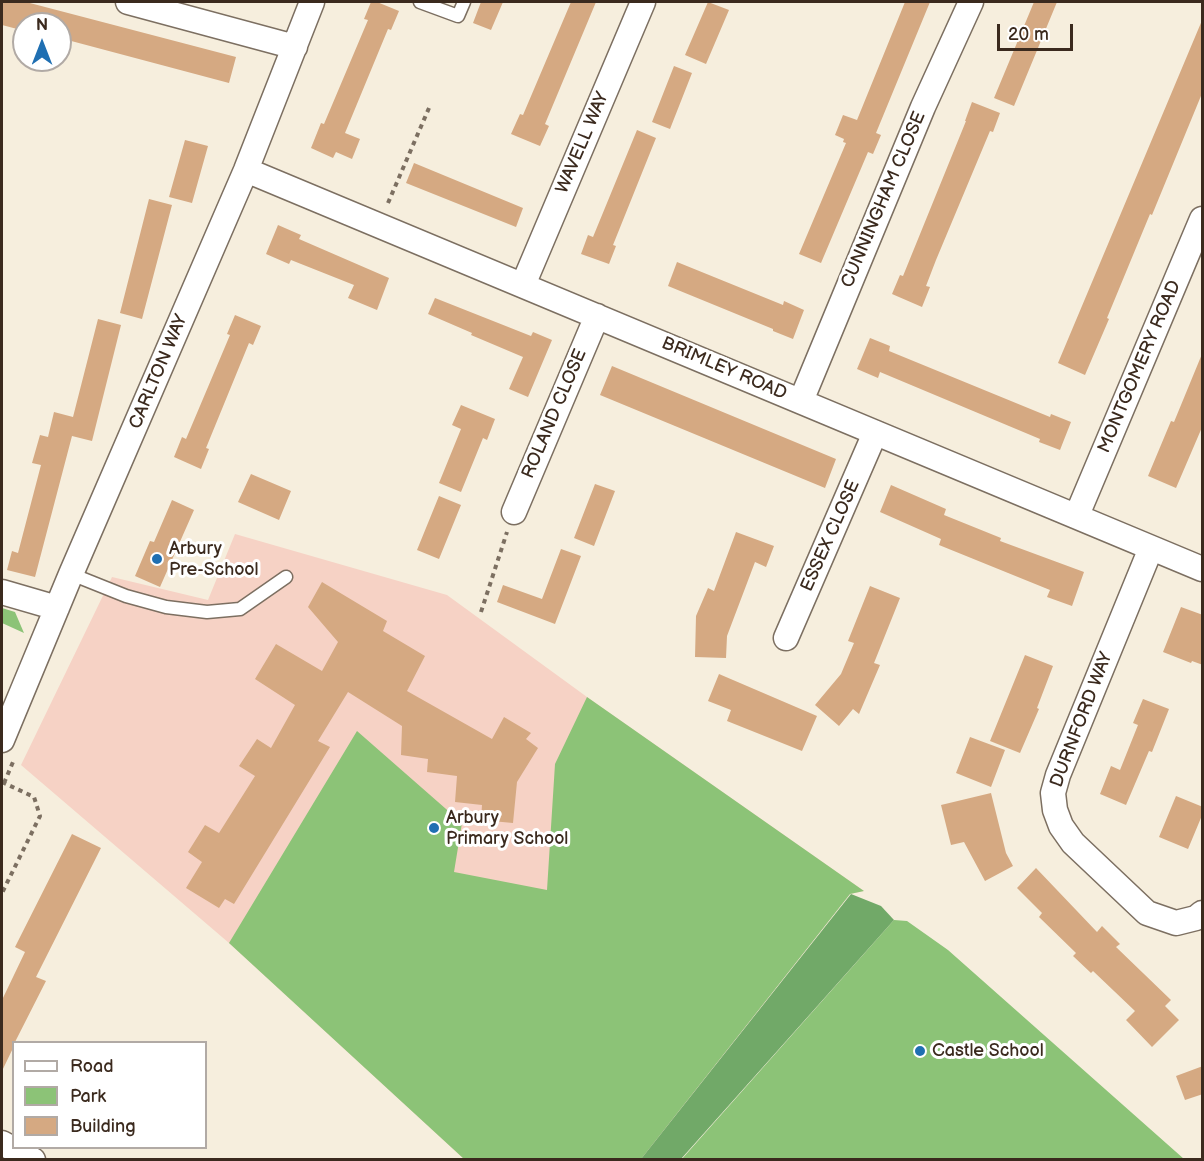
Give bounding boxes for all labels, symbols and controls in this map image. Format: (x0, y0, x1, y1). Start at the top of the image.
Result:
north arrow (12, 12, 72, 72)
scale bar (1000, 12, 1076, 50)
text: N (36, 16, 48, 35)
text: 20 m (1008, 24, 1049, 45)
street label: WAVELL WAY (552, 89, 614, 197)
street label: CUNNINGHAM CLOSE (837, 109, 931, 291)
street label: MONTGOMERY ROAD (1094, 277, 1186, 457)
street label: CARLTON WAY (125, 312, 193, 432)
street label: BRIMLEY ROAD (658, 333, 790, 405)
street label: ROLAND CLOSE (518, 346, 592, 482)
street label: ESSEX CLOSE (797, 477, 865, 595)
place label: Arbury Pre-School (169, 538, 259, 580)
marker: Arbury Pre-School (150, 552, 164, 566)
street label: DURNFORD WAY (1046, 650, 1118, 790)
place label: Arbury Primary School (446, 807, 568, 850)
marker: Arbury Primary School (427, 821, 441, 835)
place label: Castle School (932, 1040, 1044, 1062)
legend (12, 1041, 207, 1149)
marker: Castle School (913, 1044, 927, 1058)
text: Road (70, 1056, 114, 1077)
text: Park (70, 1086, 106, 1107)
text: Building (70, 1116, 136, 1137)

